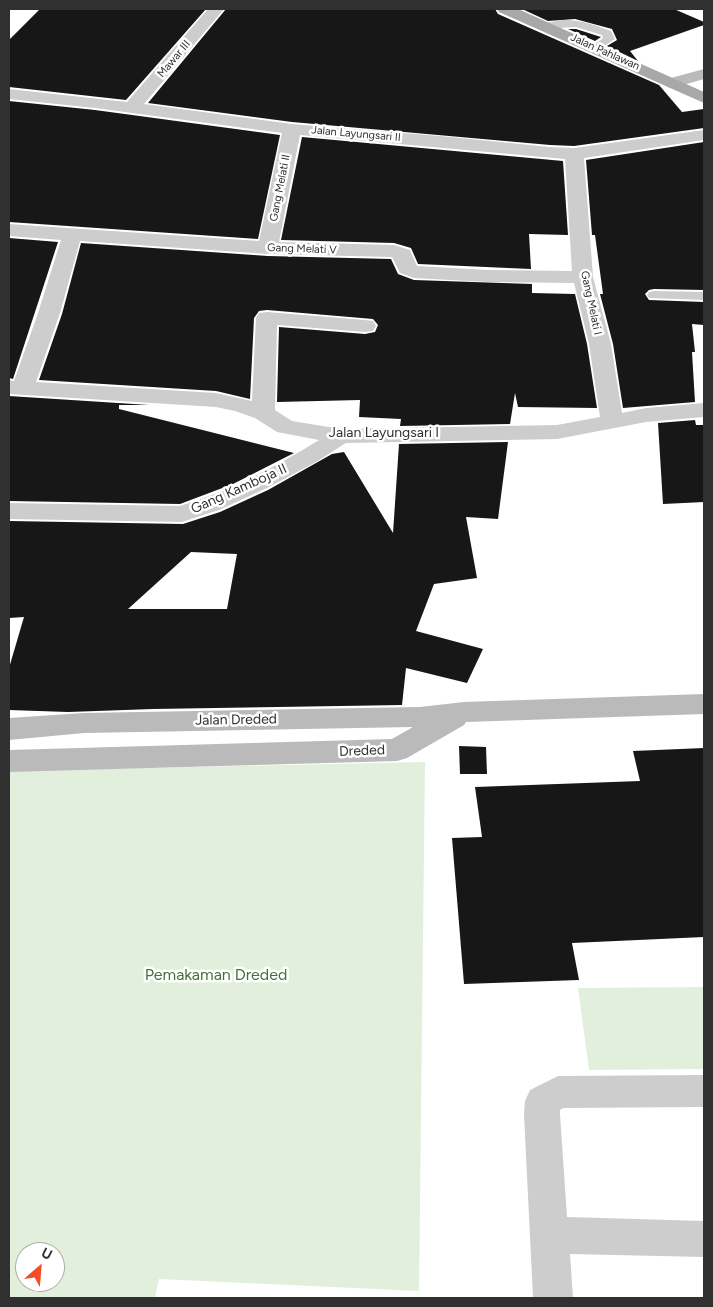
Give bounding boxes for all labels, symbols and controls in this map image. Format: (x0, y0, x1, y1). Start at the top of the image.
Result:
street label: Jalan Pahlawan (568, 31, 642, 73)
street label: Mawar III (155, 38, 193, 80)
street label: Jalan Layungsari II (311, 124, 401, 144)
street label: Gang Melati II (267, 153, 293, 223)
street label: Gang Melati V (267, 241, 337, 257)
street label: Gang Melati I (578, 270, 604, 336)
street label: Jalan Layungsari I (329, 425, 439, 441)
street label: Gang Kamboja II (189, 460, 289, 518)
street label: Jalan Dreded (195, 711, 277, 729)
street label: Dreded (339, 742, 385, 760)
park label: Pemakaman Dreded (145, 965, 287, 985)
north arrow (15, 1242, 65, 1292)
text: U (38, 1244, 55, 1264)

